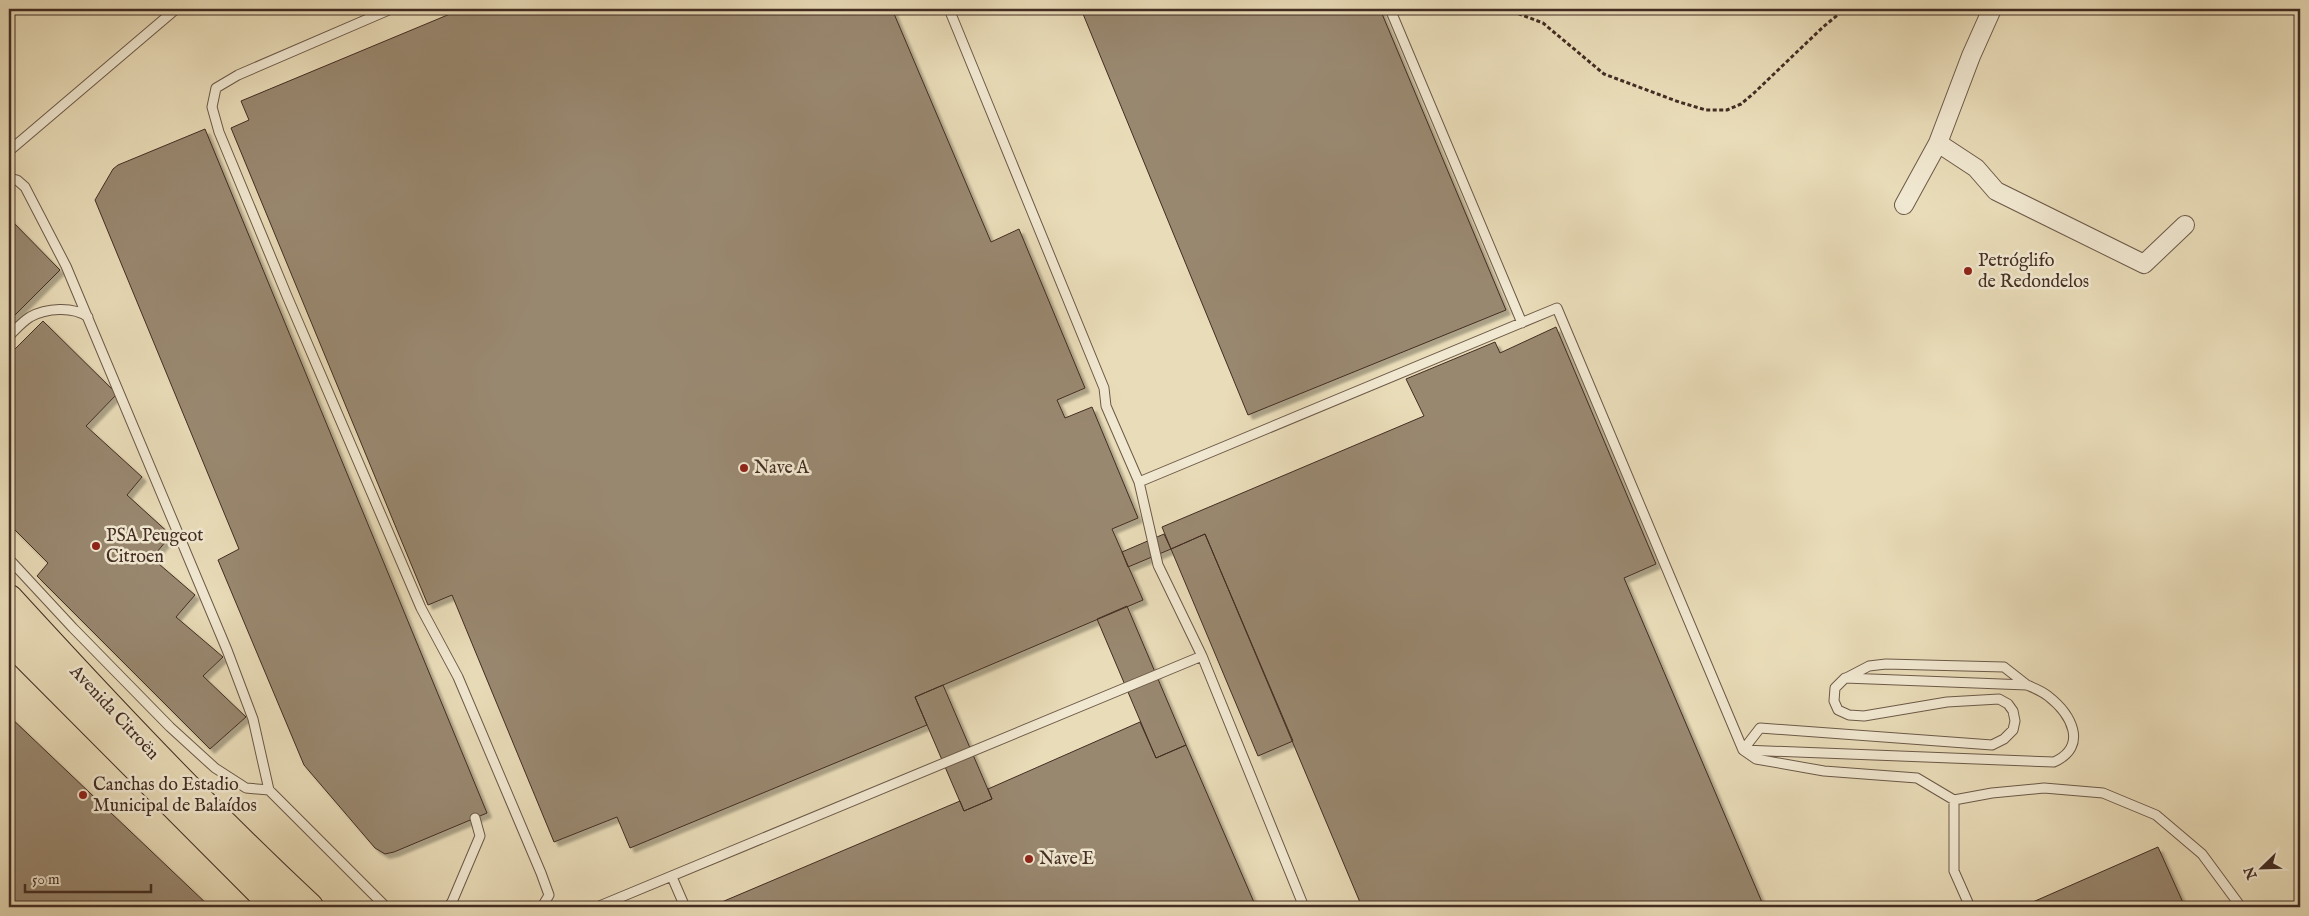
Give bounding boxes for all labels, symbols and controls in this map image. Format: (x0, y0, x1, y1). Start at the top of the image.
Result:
place label: Petróglifo de Redondelos (1978, 250, 2089, 294)
marker: Petróglifo de Redondelos (1962, 265, 1974, 277)
place label: Nave A (754, 457, 810, 480)
marker: Nave A (738, 462, 750, 474)
place label: PSA Peugeot Citroen (106, 525, 203, 569)
marker: PSA Peugeot Citroen (90, 540, 102, 552)
street label: Avenida Citroën (63, 660, 164, 766)
place label: Canchas do Estadio Municipal de Balaídos (93, 774, 257, 818)
marker: Canchas do Estadio Municipal de Balaídos (77, 789, 89, 801)
north arrow (2236, 844, 2286, 894)
place label: Nave E (1039, 848, 1094, 871)
marker: Nave E (1023, 853, 1035, 865)
scale bar (25, 861, 151, 893)
text: N (2240, 864, 2262, 883)
text: 50 m (32, 870, 60, 889)

